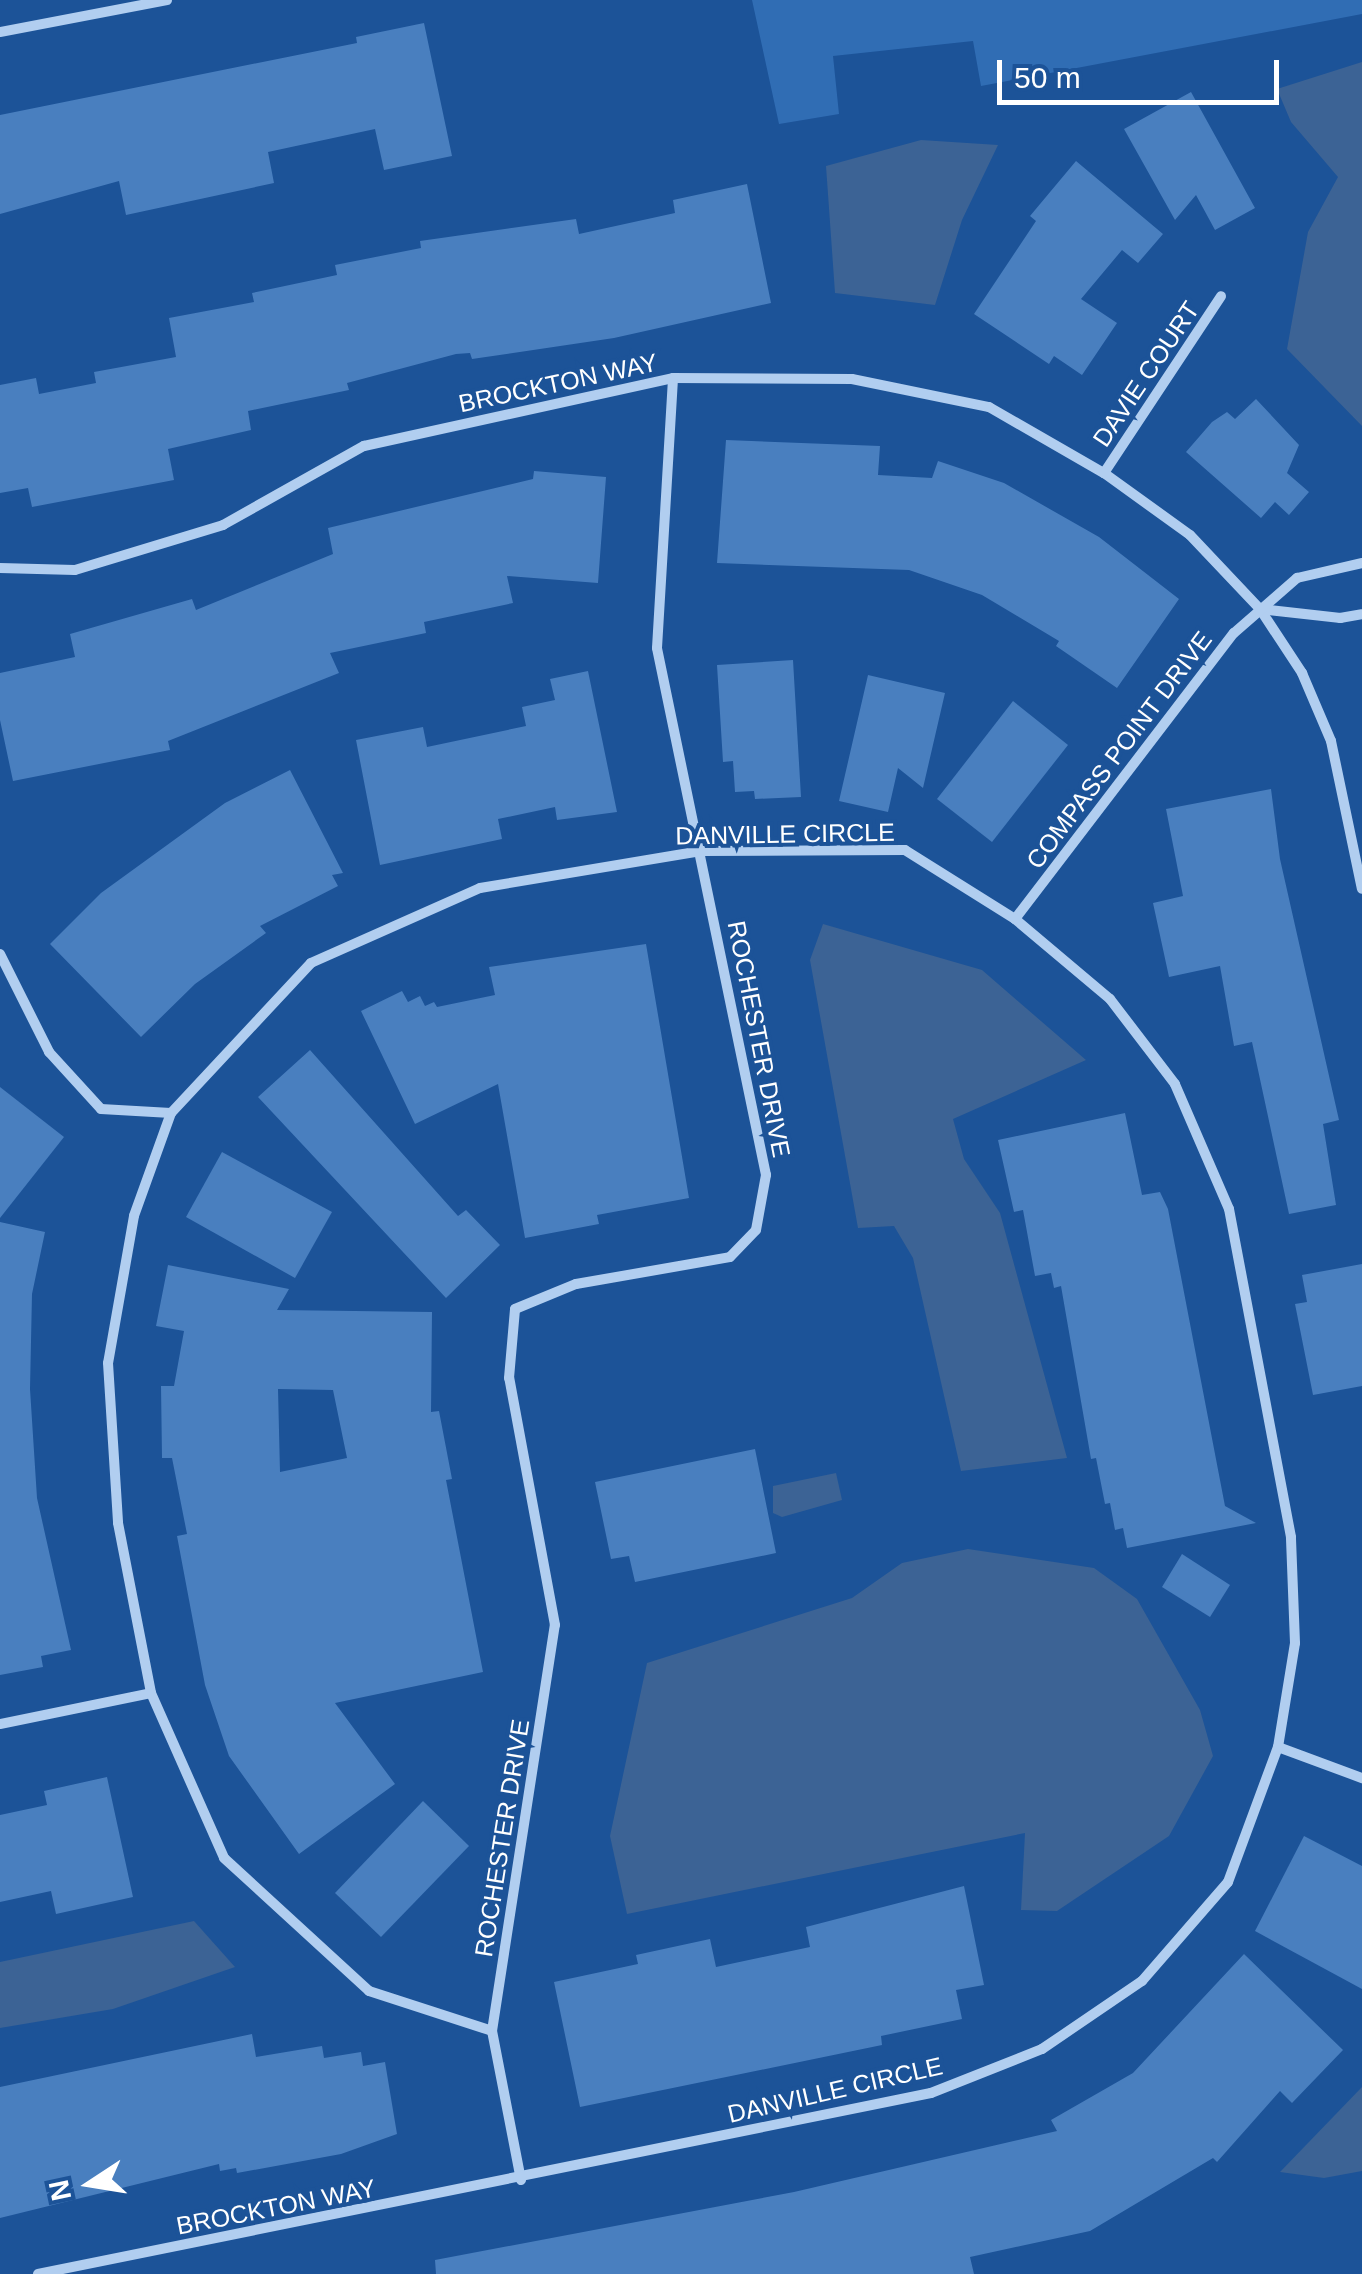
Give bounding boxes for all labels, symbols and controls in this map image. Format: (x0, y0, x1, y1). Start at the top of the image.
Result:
scale bar (1002, 40, 1284, 102)
text: 50 m (1014, 61, 1081, 94)
street label: DAVIE COURT (1086, 296, 1206, 452)
street label: BROCKTON WAY (456, 347, 660, 419)
street label: COMPASS POINT DRIVE (1020, 625, 1218, 875)
street label: DANVILLE CIRCLE (675, 817, 895, 851)
street label: ROCHESTER DRIVE (721, 918, 797, 1160)
street label: ROCHESTER DRIVE (468, 1717, 536, 1959)
street label: DANVILLE CIRCLE (725, 2051, 945, 2129)
north arrow (40, 2134, 140, 2234)
street label: BROCKTON WAY (174, 2173, 378, 2241)
text: N (43, 2177, 77, 2203)

